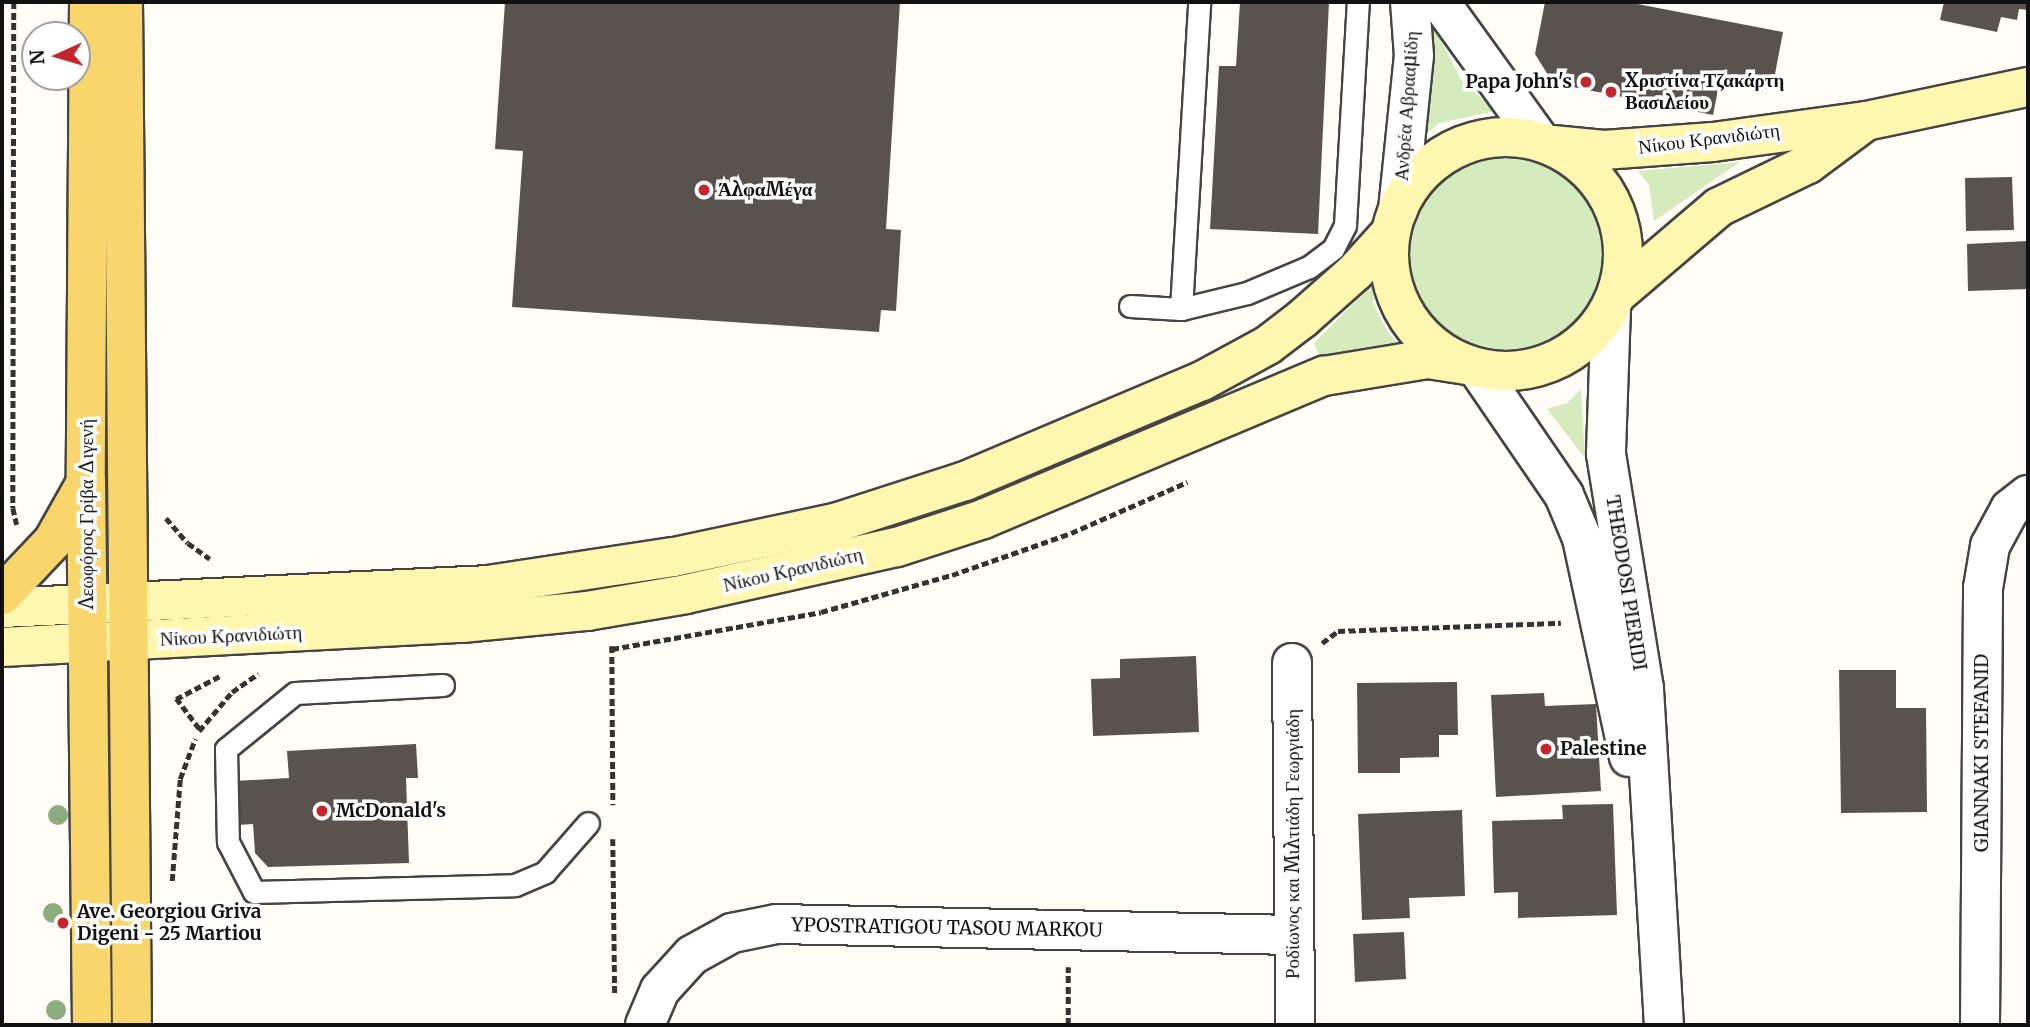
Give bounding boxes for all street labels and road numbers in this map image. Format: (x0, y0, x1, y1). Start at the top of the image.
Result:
street label: Ανδρέα Αβρααμίδη (1390, 30, 1424, 182)
street label: Νίκου Κρανιδιώτη (1637, 119, 1781, 159)
street label: Λεωφόρος Γρίβα Διγενή (76, 419, 98, 609)
street label: THEODOSI PIERIDI (1601, 494, 1651, 672)
street label: Νίκου Κρανιδιώτη (721, 543, 865, 597)
street label: Νίκου Κρανιδιώτη (159, 621, 303, 651)
street label: GIANNAKI STEFANID (1971, 654, 1993, 852)
street label: Ροδίωνος και Μιλτιάδη Γεωργιάδη (1282, 709, 1304, 979)
street label: YPOSTRATIGOU TASOU MARKOU (791, 914, 1103, 942)

